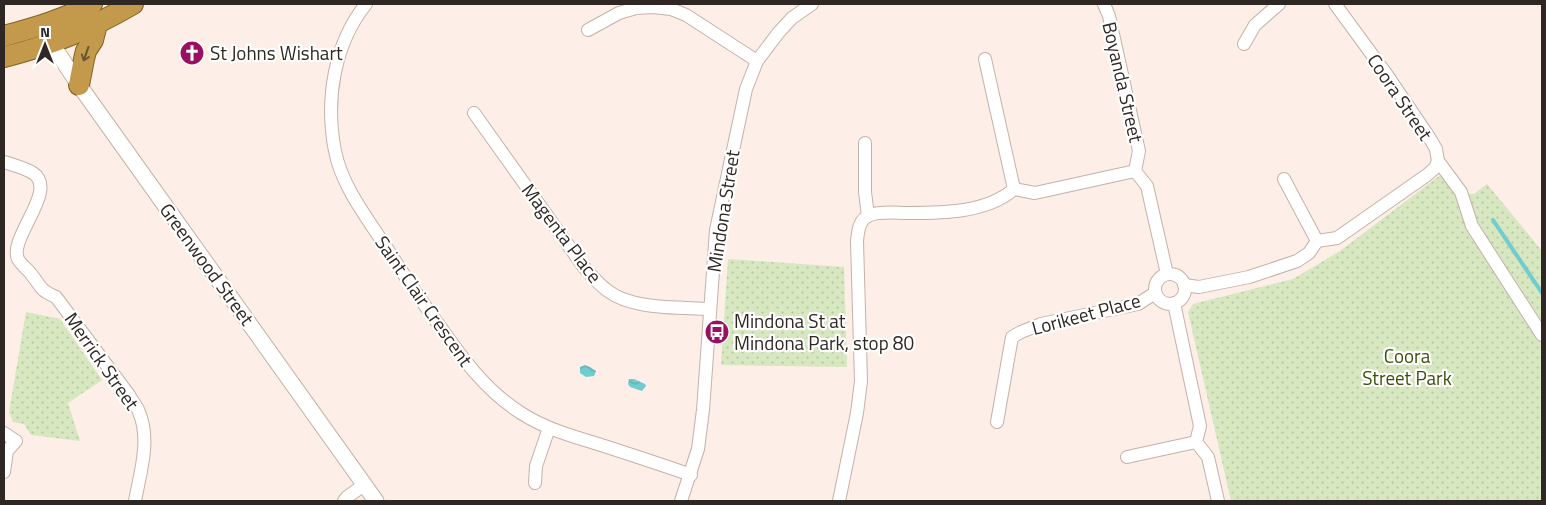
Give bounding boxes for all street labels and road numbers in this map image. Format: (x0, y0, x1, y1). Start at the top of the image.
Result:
street label: Boyanda Street (1096, 19, 1152, 145)
street label: Coora Street (1361, 47, 1440, 146)
street label: Mindona Street (699, 147, 747, 274)
street label: Magenta Place (515, 177, 610, 289)
street label: Greenwood Street (153, 197, 262, 331)
street label: Saint Clair Crescent (368, 229, 481, 372)
street label: Lorikeet Place (1028, 285, 1144, 342)
street label: Merrick Street (58, 306, 147, 416)

